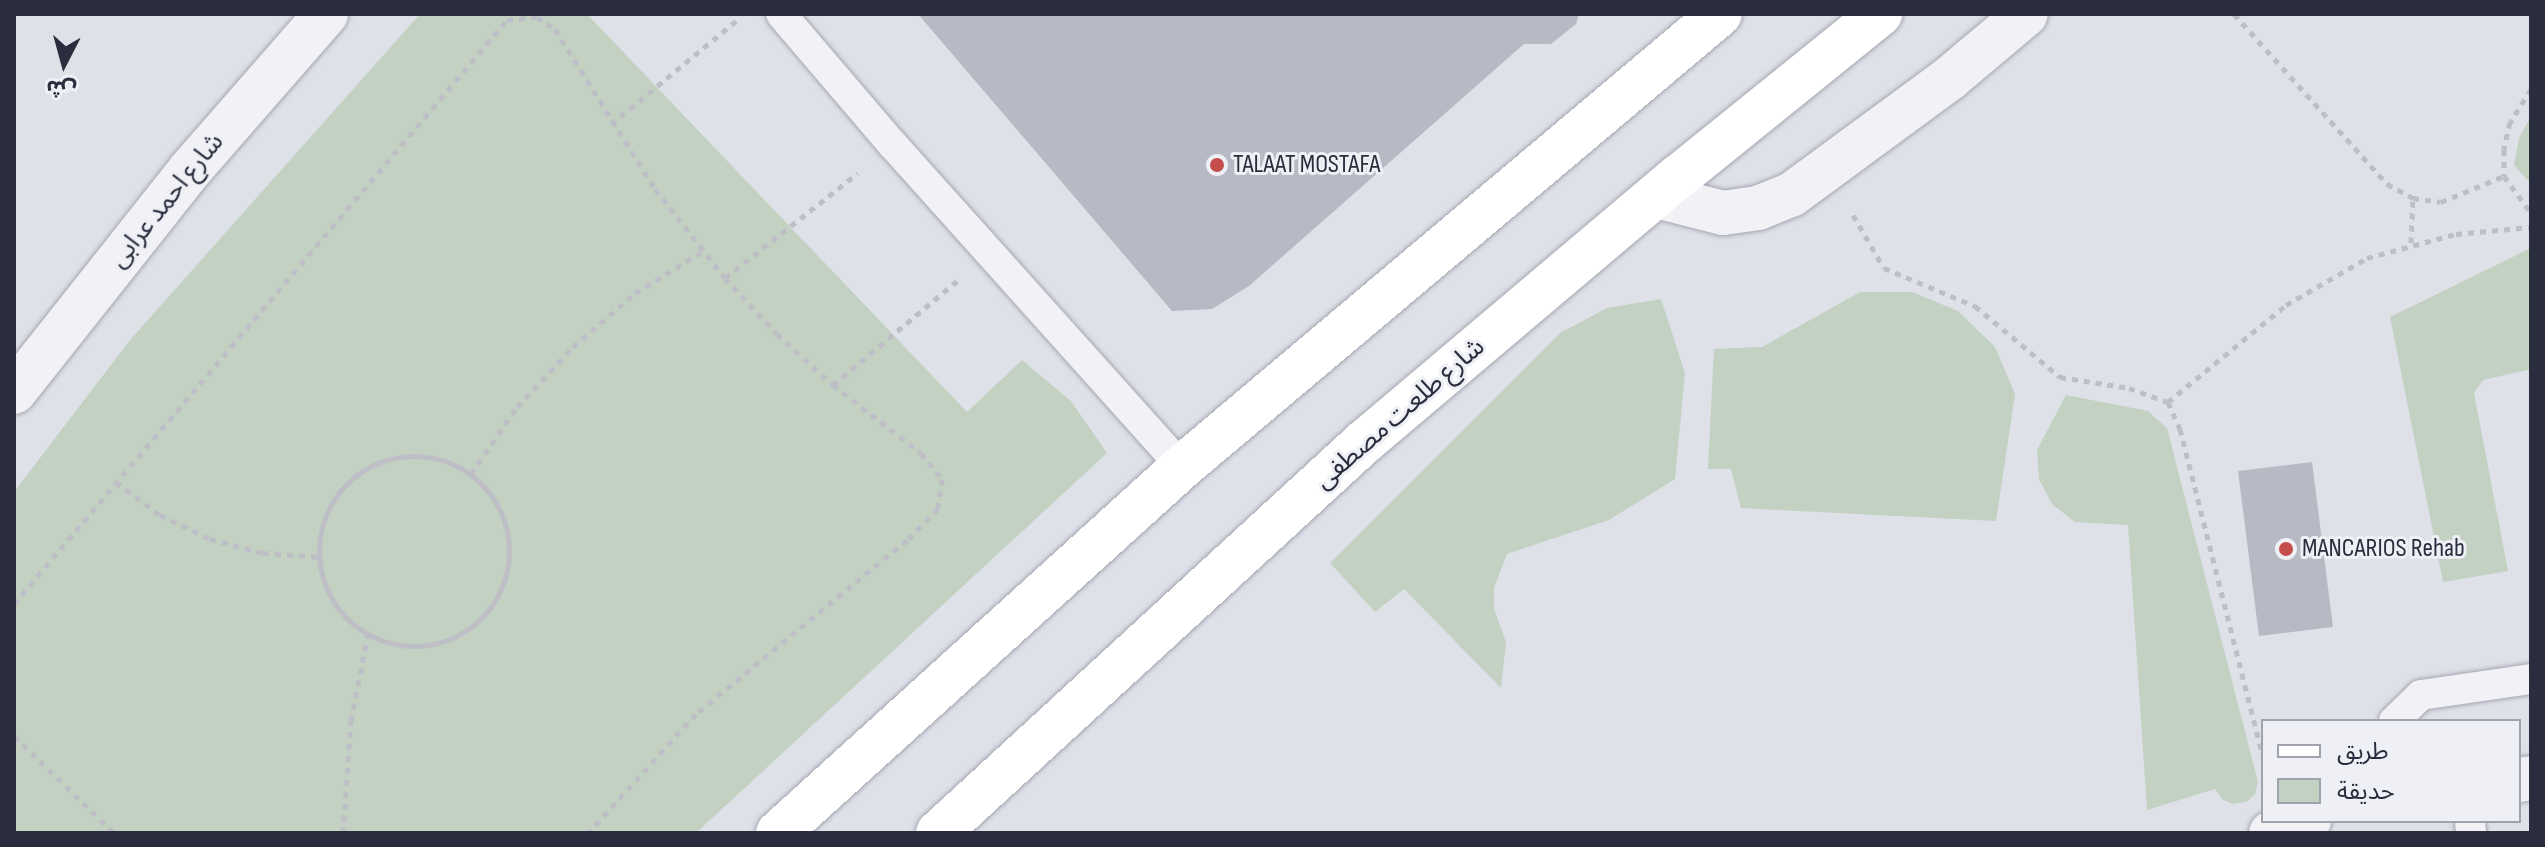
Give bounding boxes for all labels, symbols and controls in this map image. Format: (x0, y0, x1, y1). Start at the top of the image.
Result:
north arrow (24, 24, 104, 104)
text: ش (45, 73, 78, 103)
street label: شارع احمد عرابى (103, 127, 231, 275)
place label: TALAAT MOSTAFA (1233, 149, 1380, 181)
marker: TALAAT MOSTAFA (1208, 156, 1226, 174)
street label: شارع طلعت مصطفى (1309, 332, 1491, 496)
place label: MANCARIOS Rehab (2302, 533, 2465, 565)
marker: MANCARIOS Rehab (2277, 540, 2295, 558)
legend (2261, 719, 2521, 823)
text: طريق (2337, 737, 2389, 766)
text: حديقة (2337, 777, 2395, 806)

